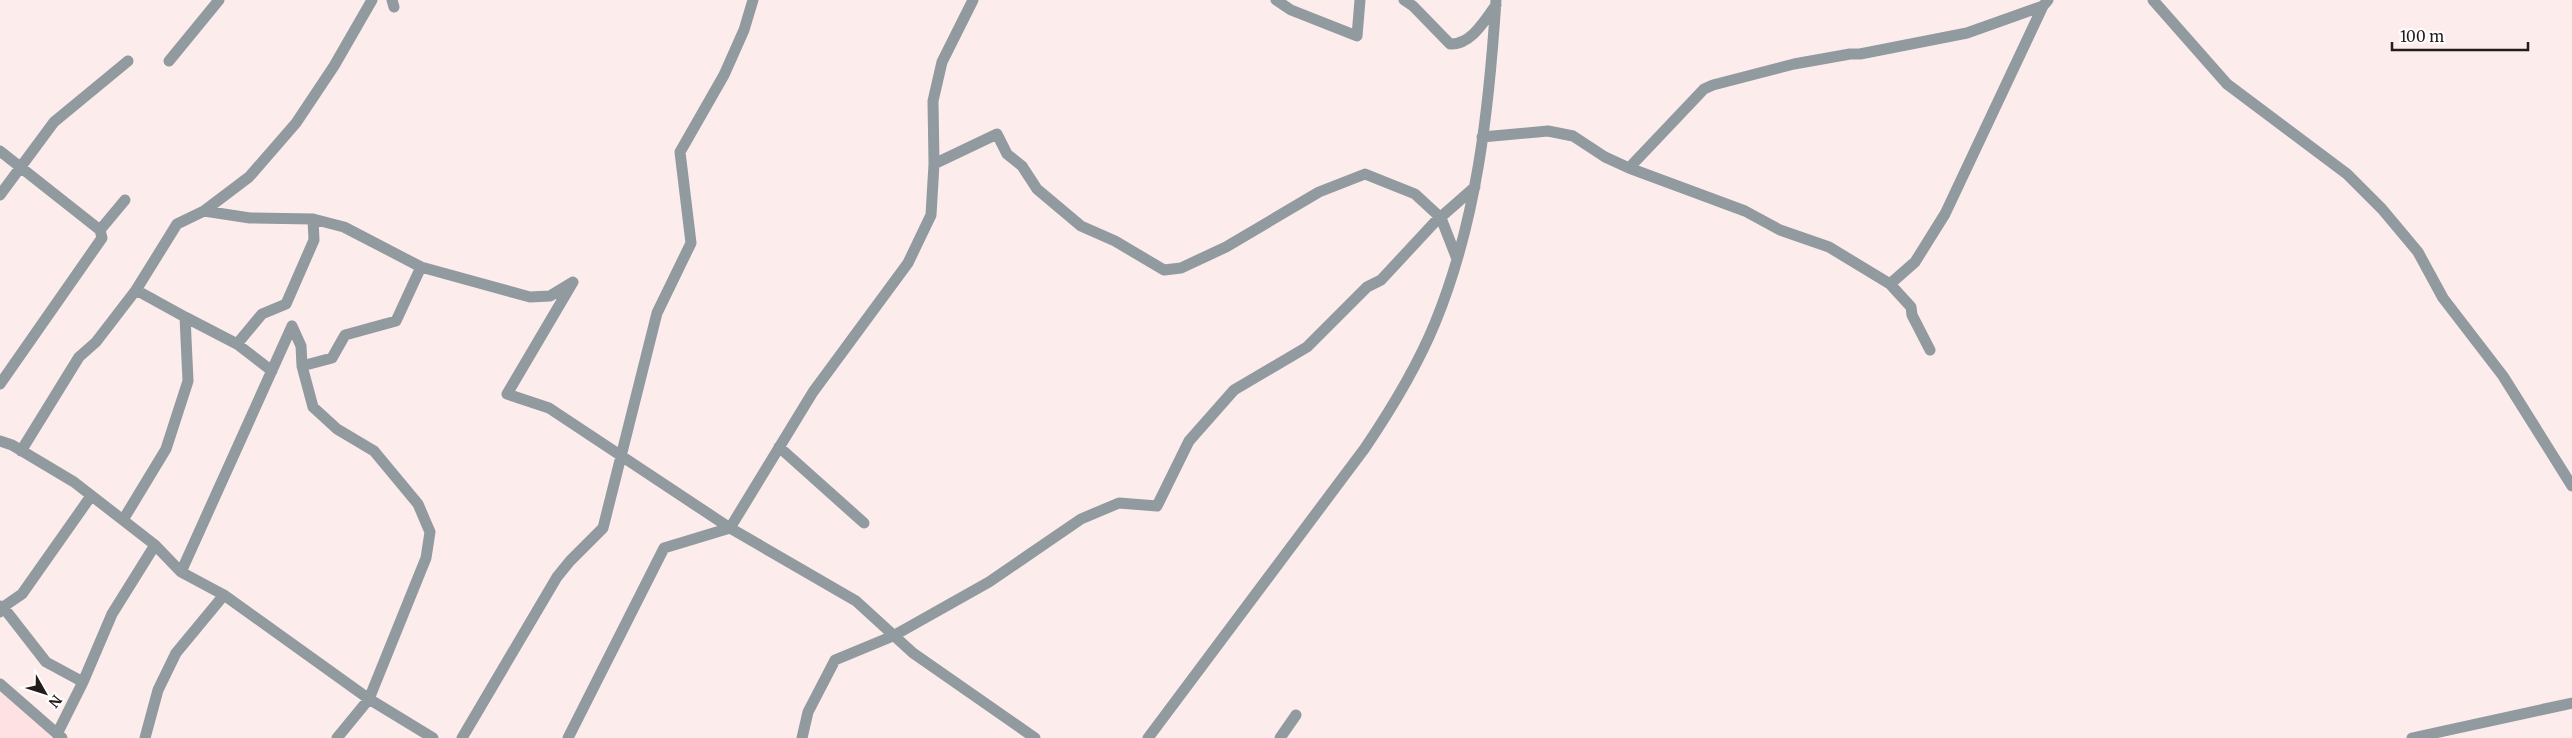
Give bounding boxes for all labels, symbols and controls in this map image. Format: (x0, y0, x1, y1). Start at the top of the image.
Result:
scale bar (2392, 20, 2528, 52)
text: 100 m (2400, 27, 2444, 46)
north arrow (20, 668, 70, 718)
text: N (45, 691, 66, 711)

